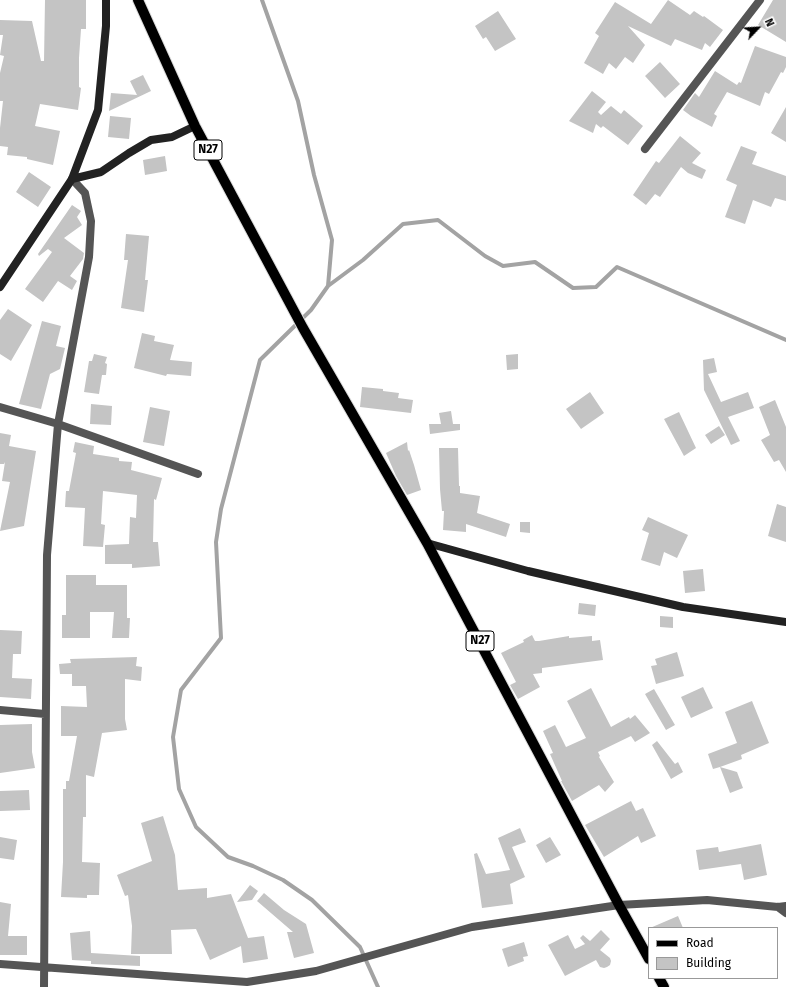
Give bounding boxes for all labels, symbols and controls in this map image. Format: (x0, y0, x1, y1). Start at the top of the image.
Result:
north arrow (738, 8, 778, 48)
text: N (762, 17, 777, 29)
road number: N27 (194, 140, 222, 160)
road number: N27 (466, 631, 494, 651)
legend (648, 927, 778, 979)
text: Road (686, 936, 714, 950)
text: Building (686, 956, 731, 970)

